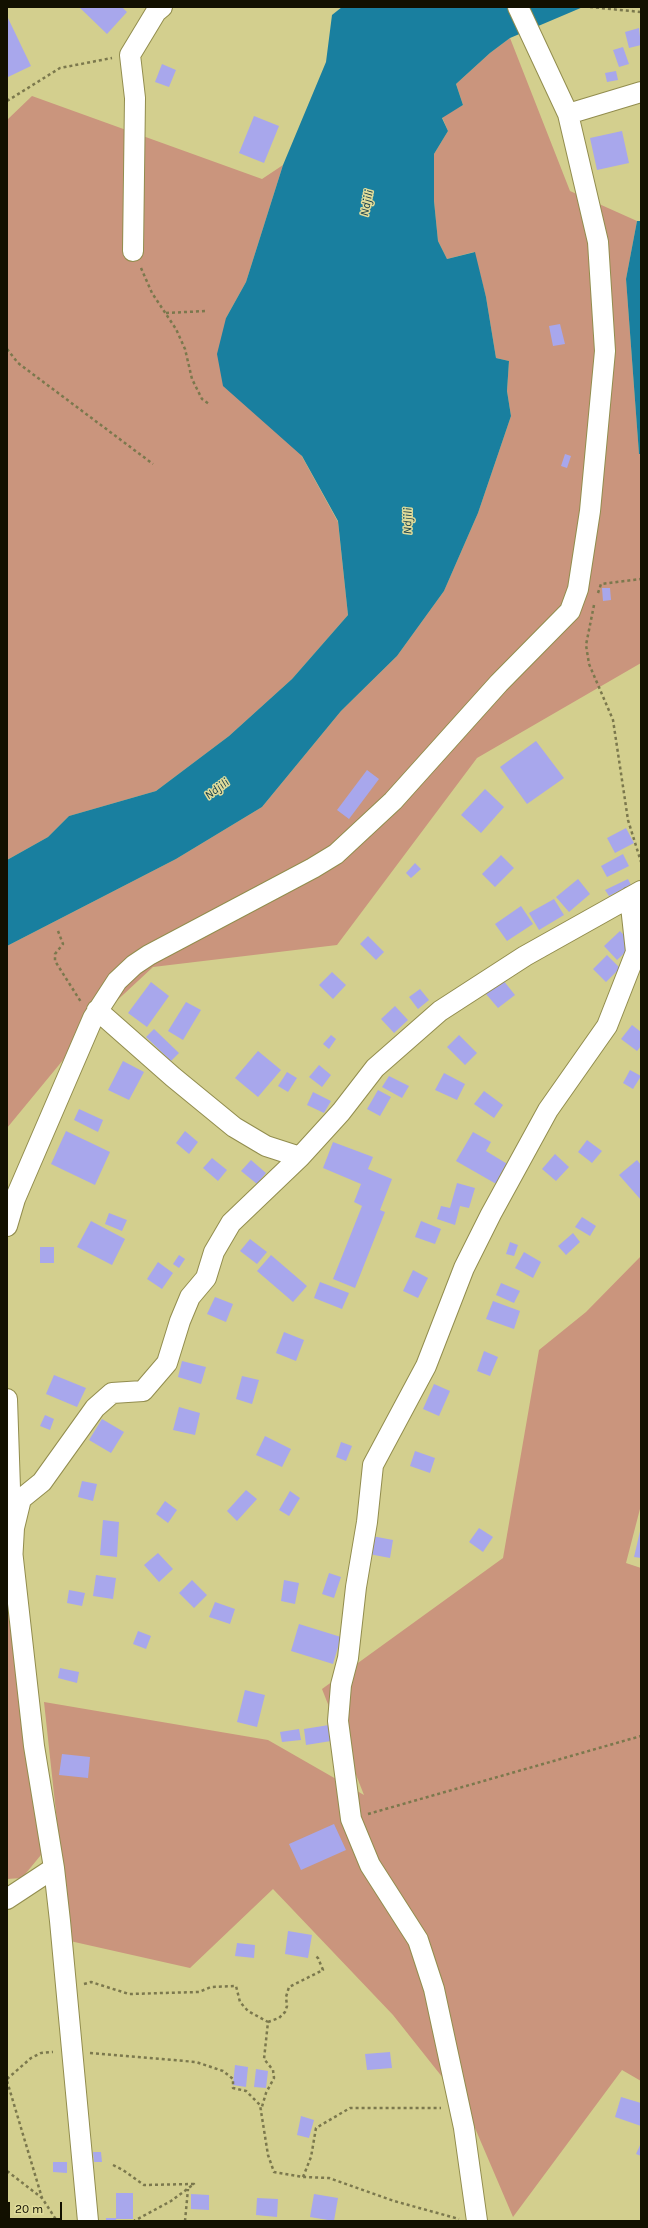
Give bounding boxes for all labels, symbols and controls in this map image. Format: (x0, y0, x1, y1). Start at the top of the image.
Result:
water label: Ndjili (357, 189, 377, 217)
water label: Ndjili (401, 508, 415, 534)
water label: Ndjili (202, 775, 232, 803)
scale bar (10, 2194, 64, 2220)
text: 20 m (15, 2202, 43, 2216)

